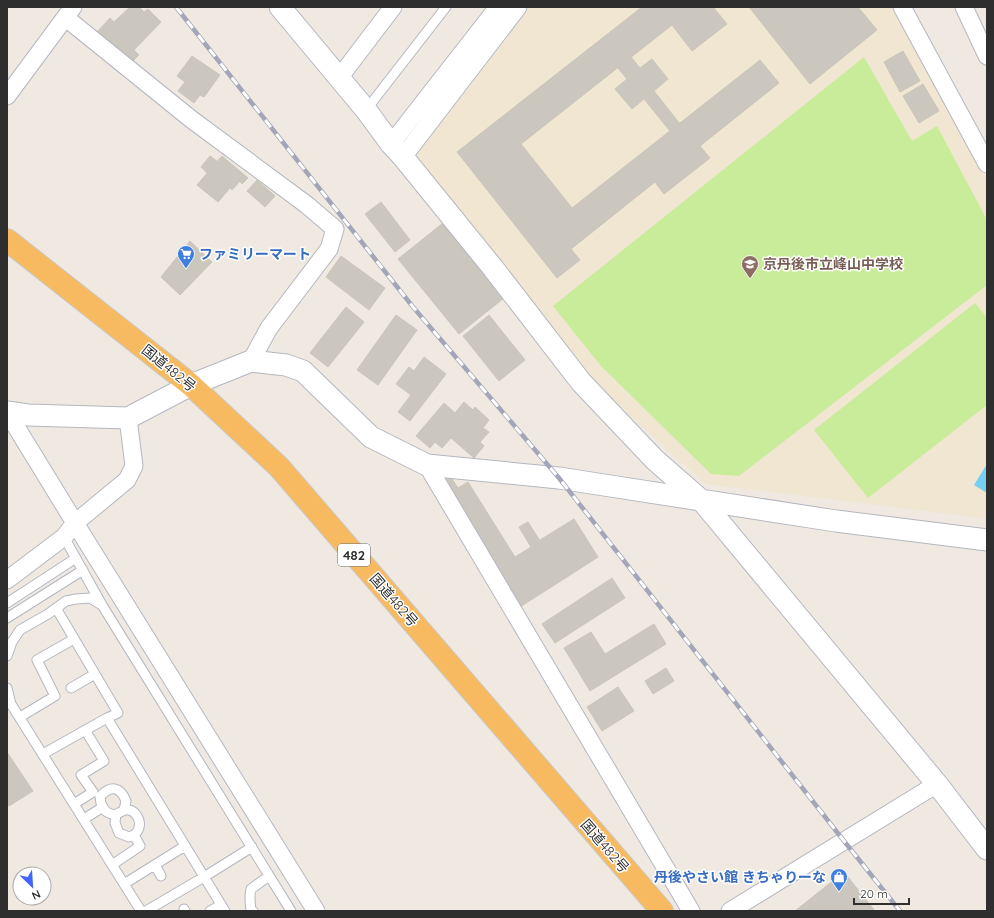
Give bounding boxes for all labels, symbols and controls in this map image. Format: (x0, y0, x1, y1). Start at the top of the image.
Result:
supermarket icon: ファミリーマート (176, 244, 196, 269)
place label: ファミリーマート (199, 245, 311, 263)
school or university icon: 京丹後市立峰山中学校 (740, 254, 760, 279)
place label: 京丹後市立峰山中学校 (763, 255, 903, 273)
street label: 国道482号 (138, 341, 200, 395)
road number: 482 (338, 544, 370, 566)
street label: 国道482号 (366, 570, 422, 630)
street label: 国道482号 (577, 816, 633, 876)
north arrow (12, 866, 52, 906)
shop icon: 丹後やさい館 きちゃりーな (829, 867, 849, 892)
place label: 丹後やさい館 きちゃりーな (654, 868, 826, 886)
scale bar (854, 880, 909, 906)
text: 20 m (860, 886, 888, 901)
text: N (30, 887, 43, 903)

